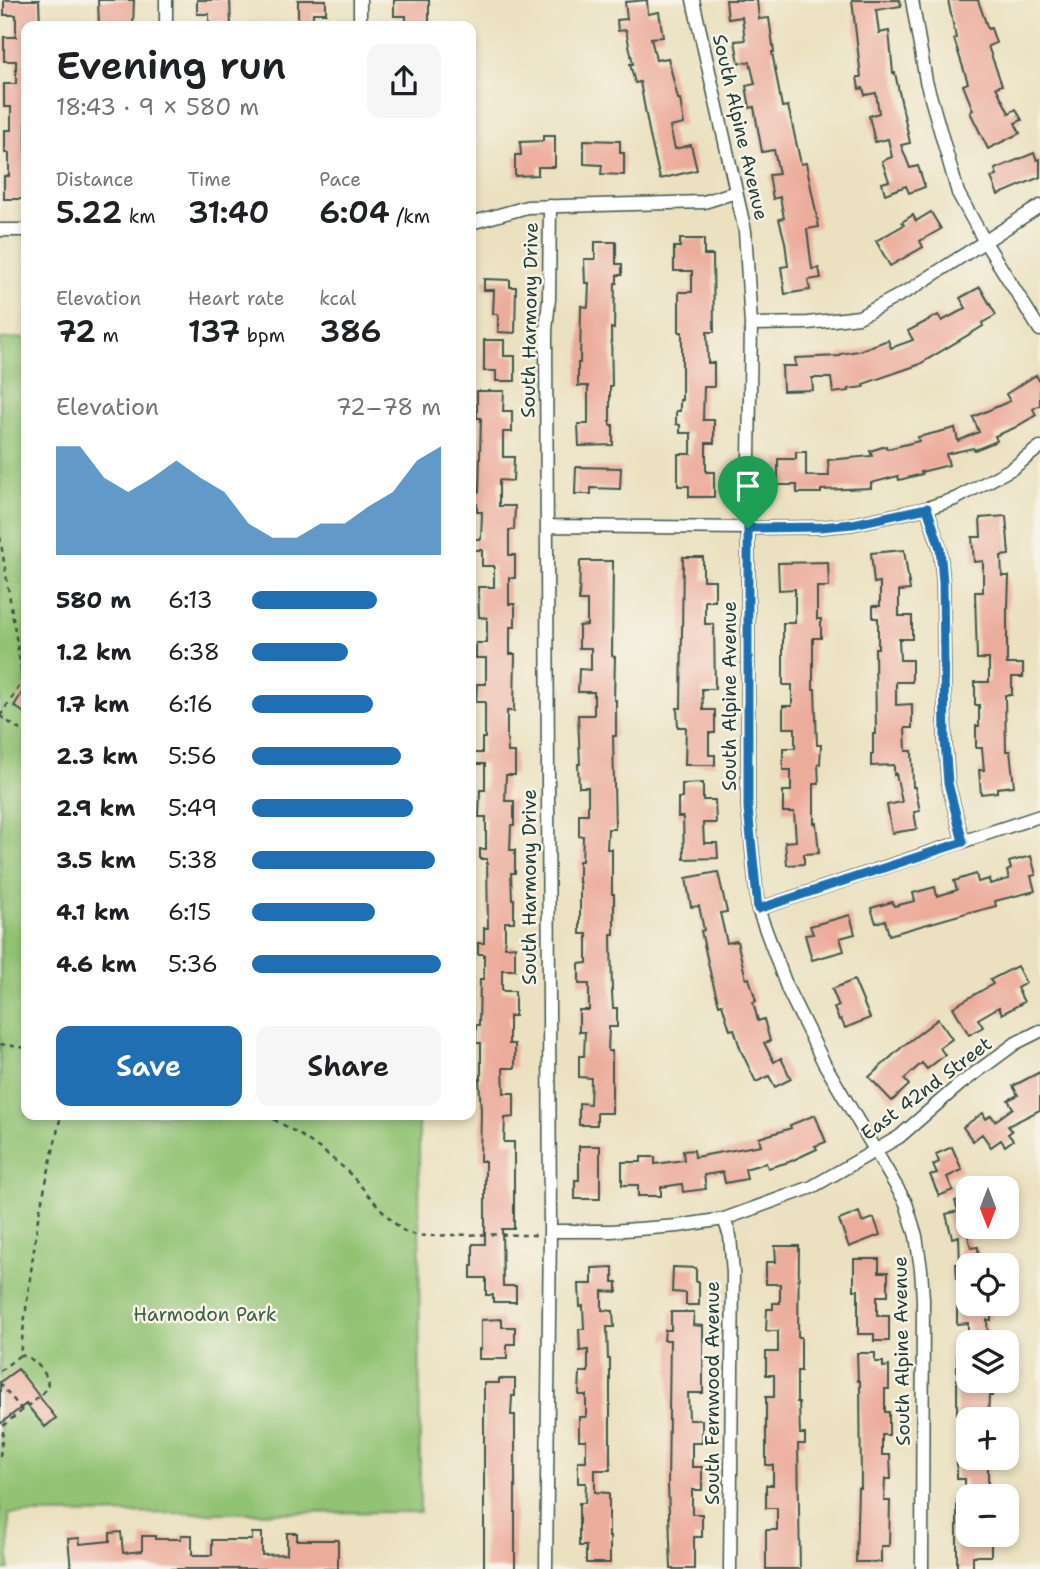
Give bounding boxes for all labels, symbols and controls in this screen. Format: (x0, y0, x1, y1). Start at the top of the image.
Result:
street label: South Alpine Avenue (707, 32, 774, 222)
text: Evening run (56, 40, 286, 91)
button: share (367, 44, 441, 118)
text: 18:43 · 9 × 580 m (56, 92, 259, 122)
text: Distance (56, 167, 134, 192)
text: Time (188, 167, 231, 192)
text: Pace (319, 167, 361, 192)
text: 5.22 (56, 192, 122, 233)
text: 31:40 (188, 192, 270, 233)
text: 6:04 (319, 192, 390, 233)
text: km (122, 204, 156, 229)
text: /km (390, 204, 430, 229)
street label: South Harmony Drive (515, 222, 544, 418)
text: Elevation (56, 286, 141, 311)
text: Heart rate (188, 286, 284, 311)
text: kcal (319, 286, 356, 311)
text: 72 (56, 311, 96, 352)
text: 137 (188, 311, 240, 352)
text: 386 (319, 311, 382, 352)
text: m (96, 323, 119, 348)
text: bpm (240, 323, 285, 348)
text: Elevation (56, 392, 159, 422)
text: 72–78 m (336, 392, 441, 422)
pin (718, 456, 778, 528)
icon: arrive (729, 467, 767, 505)
text: 580 m (56, 585, 131, 615)
text: 6:13 (168, 585, 213, 615)
street label: South Alpine Avenue (717, 601, 742, 791)
text: 1.2 km (56, 637, 132, 667)
text: 6:38 (168, 637, 220, 667)
text: 1.7 km (56, 689, 129, 719)
text: 6:16 (168, 689, 213, 719)
text: 2.3 km (56, 741, 138, 771)
text: 5:56 (168, 741, 217, 771)
street label: South Harmony Drive (517, 789, 542, 985)
text: 2.9 km (56, 793, 135, 823)
text: 5:49 (168, 793, 217, 823)
text: 3.5 km (56, 845, 136, 875)
text: 5:38 (168, 845, 218, 875)
text: 4.1 km (56, 897, 129, 927)
text: 6:15 (168, 897, 211, 927)
text: 4.6 km (56, 949, 137, 979)
text: 5:36 (168, 949, 218, 979)
button: Save (56, 1026, 242, 1106)
button: Share (256, 1026, 441, 1106)
street label: East 42nd Street (856, 1031, 997, 1146)
north arrow (956, 1176, 1018, 1239)
map controls (956, 1176, 1019, 1547)
button: locate (956, 1253, 1019, 1316)
street label: South Alpine Avenue (887, 1256, 916, 1446)
street label: South Fernwood Avenue (700, 1281, 725, 1505)
park label: Harmodon Park (133, 1302, 277, 1327)
button: layers (956, 1330, 1019, 1393)
button: + (956, 1407, 1019, 1470)
button: − (956, 1484, 1019, 1547)

